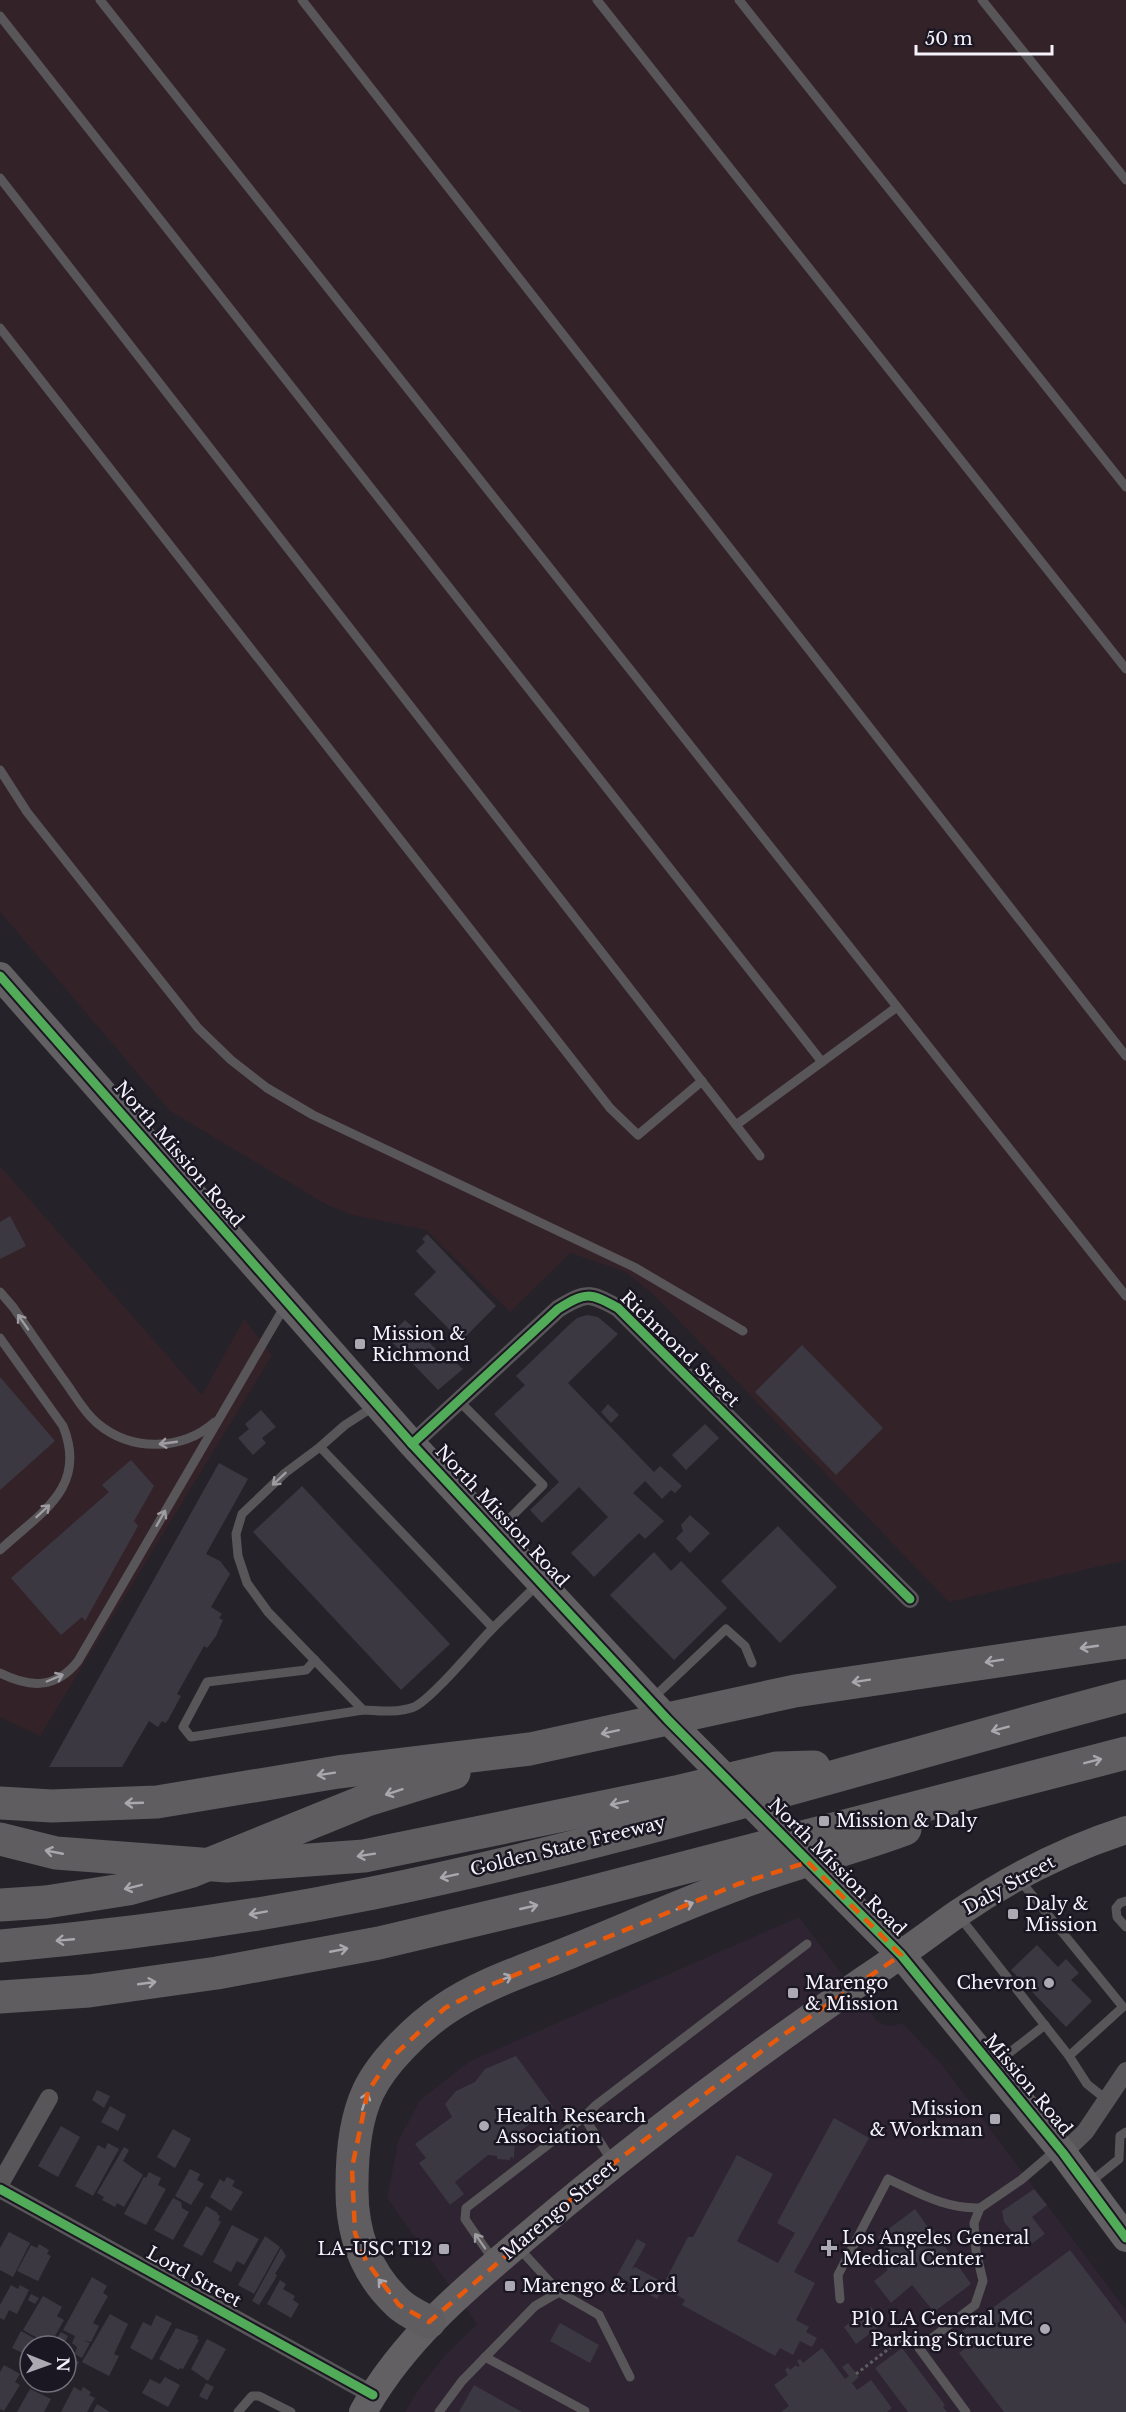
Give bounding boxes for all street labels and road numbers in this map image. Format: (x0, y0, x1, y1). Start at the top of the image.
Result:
street label: North Mission Road (110, 1077, 248, 1231)
street label: Richmond Street (616, 1286, 744, 1412)
street label: North Mission Road (431, 1441, 573, 1591)
street label: North Mission Road (764, 1794, 910, 1940)
street label: Golden State Freeway (468, 1811, 669, 1881)
street label: Daly Street (959, 1851, 1059, 1919)
street label: Mission Road (979, 2030, 1077, 2140)
street label: Marengo Street (497, 2156, 621, 2264)
street label: Lord Street (143, 2242, 245, 2312)

